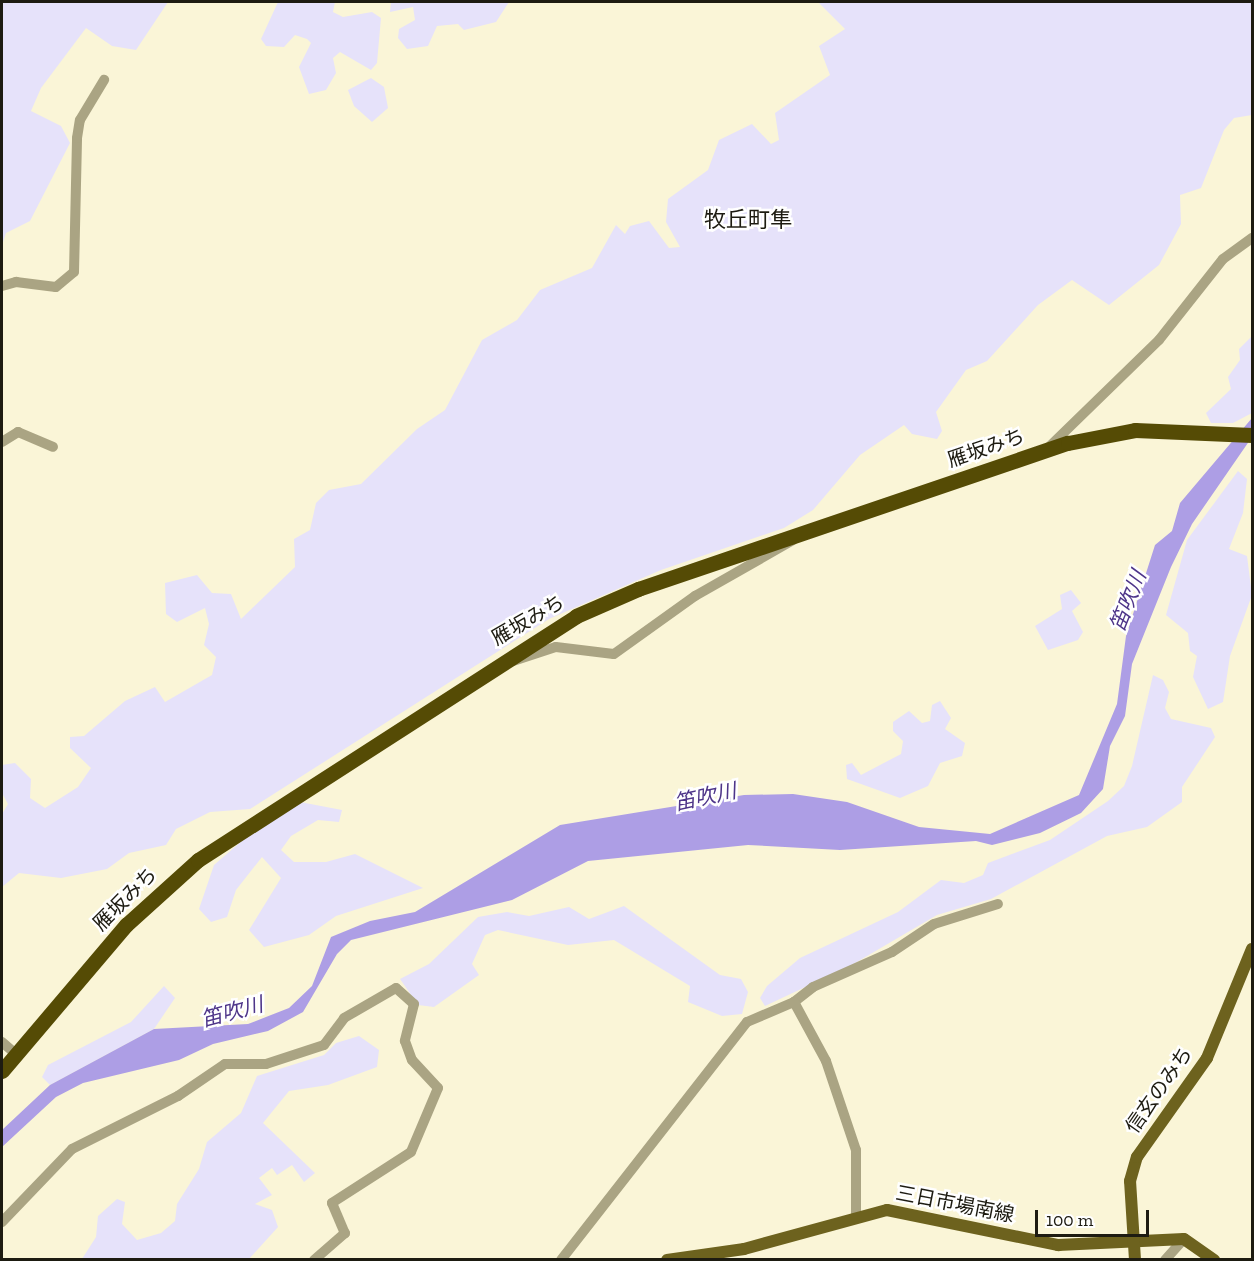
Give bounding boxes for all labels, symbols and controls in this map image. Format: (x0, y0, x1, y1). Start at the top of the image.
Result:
district label: 牧丘町隼 (704, 207, 792, 233)
street label: 雁坂みち (944, 424, 1028, 472)
water label: 笛吹川 (1105, 567, 1151, 635)
street label: 雁坂みち (487, 590, 569, 650)
water label: 笛吹川 (672, 778, 738, 816)
street label: 雁坂みち (88, 862, 162, 936)
water label: 笛吹川 (198, 992, 266, 1032)
street label: 信玄のみち (1120, 1042, 1198, 1138)
street label: 三日市場南線 (894, 1181, 1016, 1227)
scale bar (1038, 1198, 1152, 1236)
text: 100 m (1046, 1209, 1093, 1231)

